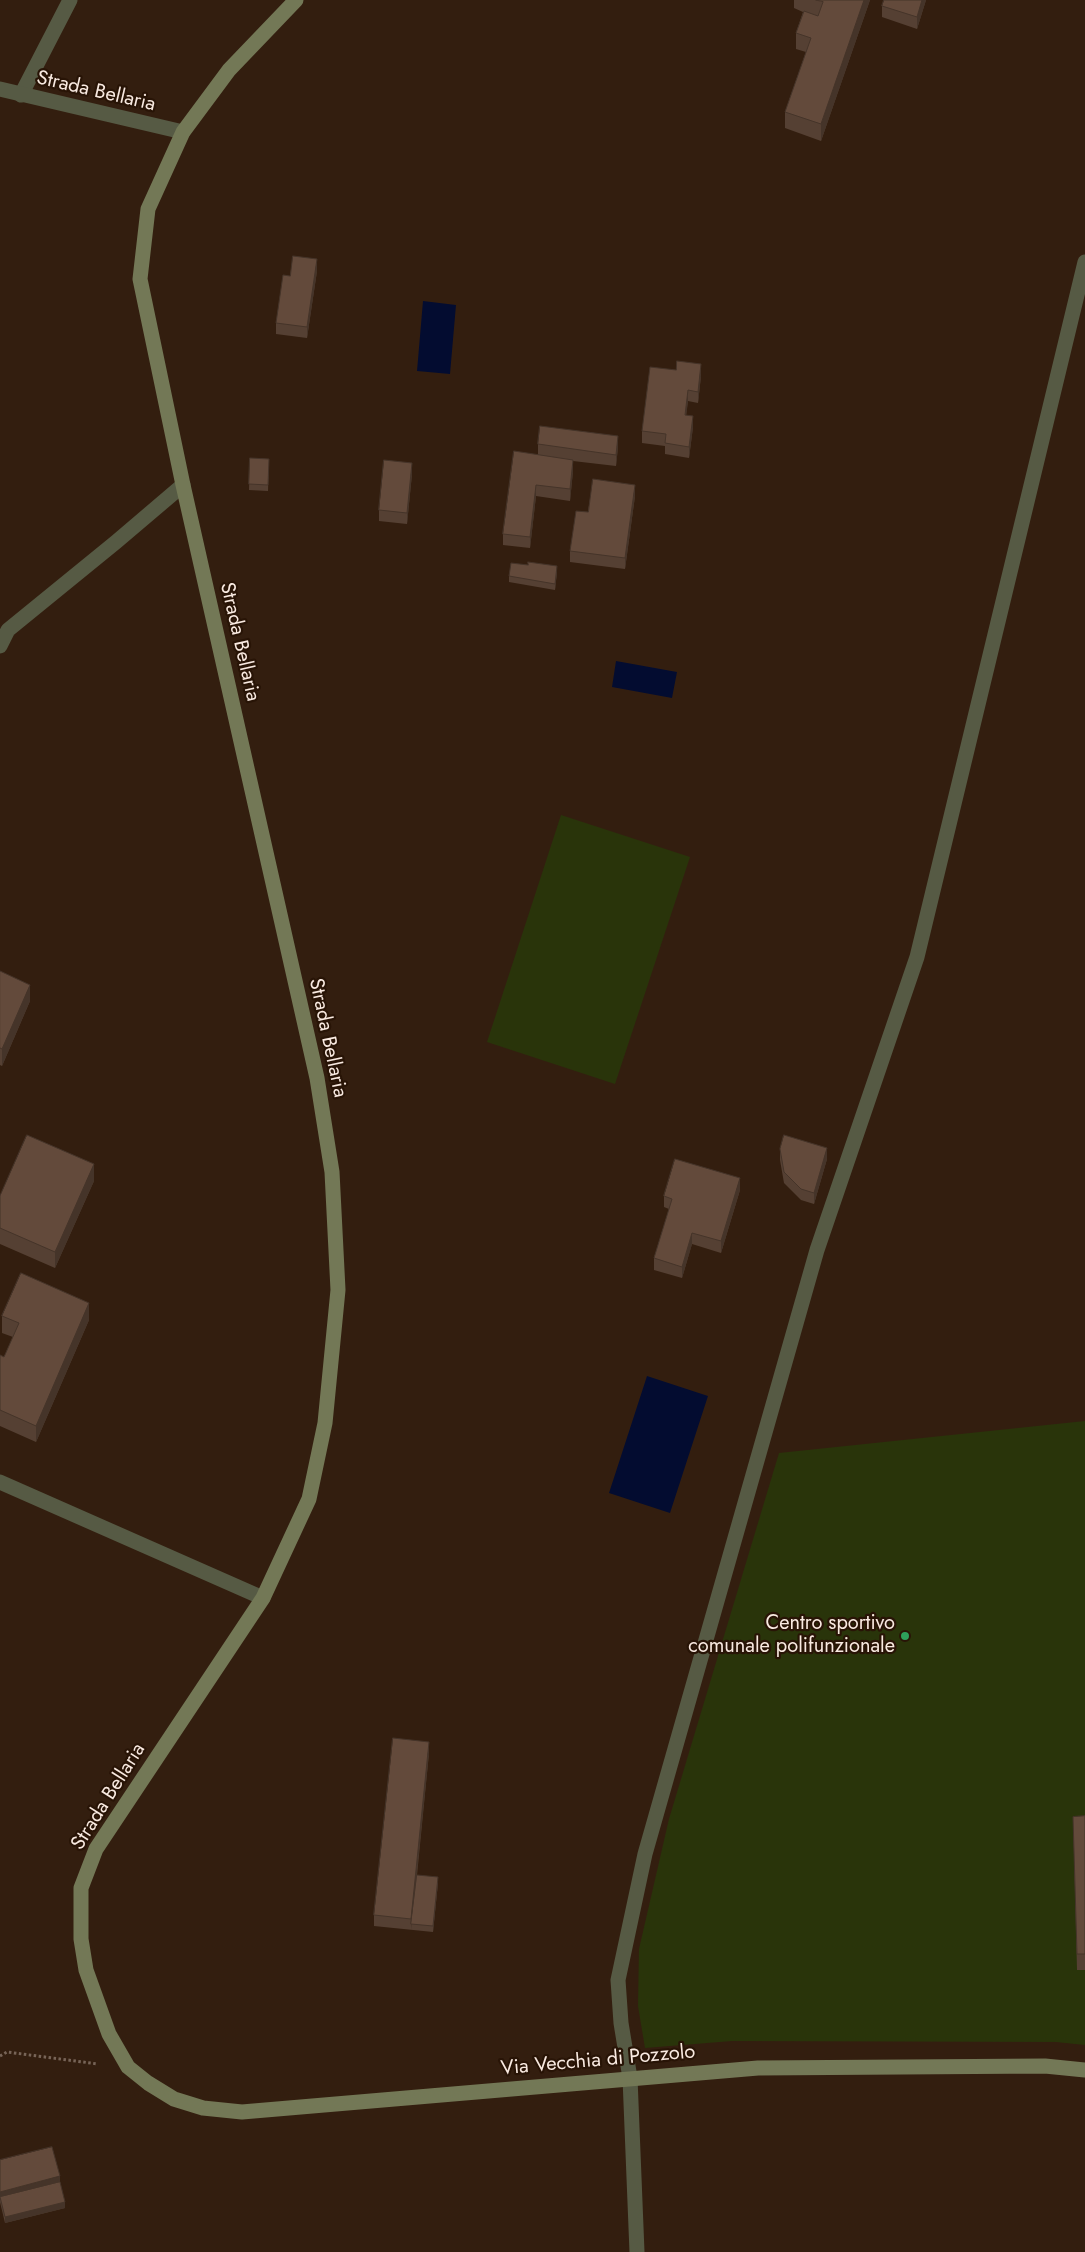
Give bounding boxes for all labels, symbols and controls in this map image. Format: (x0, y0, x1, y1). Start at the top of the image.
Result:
street label: Strada Bellaria (34, 67, 158, 117)
street label: Strada Bellaria (214, 580, 264, 704)
street label: Strada Bellaria (303, 976, 351, 1100)
place label: Centro sportivo comunale polifunzionale (688, 1612, 895, 1659)
marker: Centro sportivo comunale polifunzionale (899, 1630, 911, 1642)
street label: Strada Bellaria (67, 1739, 151, 1855)
street label: Via Vecchia di Pozzolo (500, 2041, 696, 2081)

